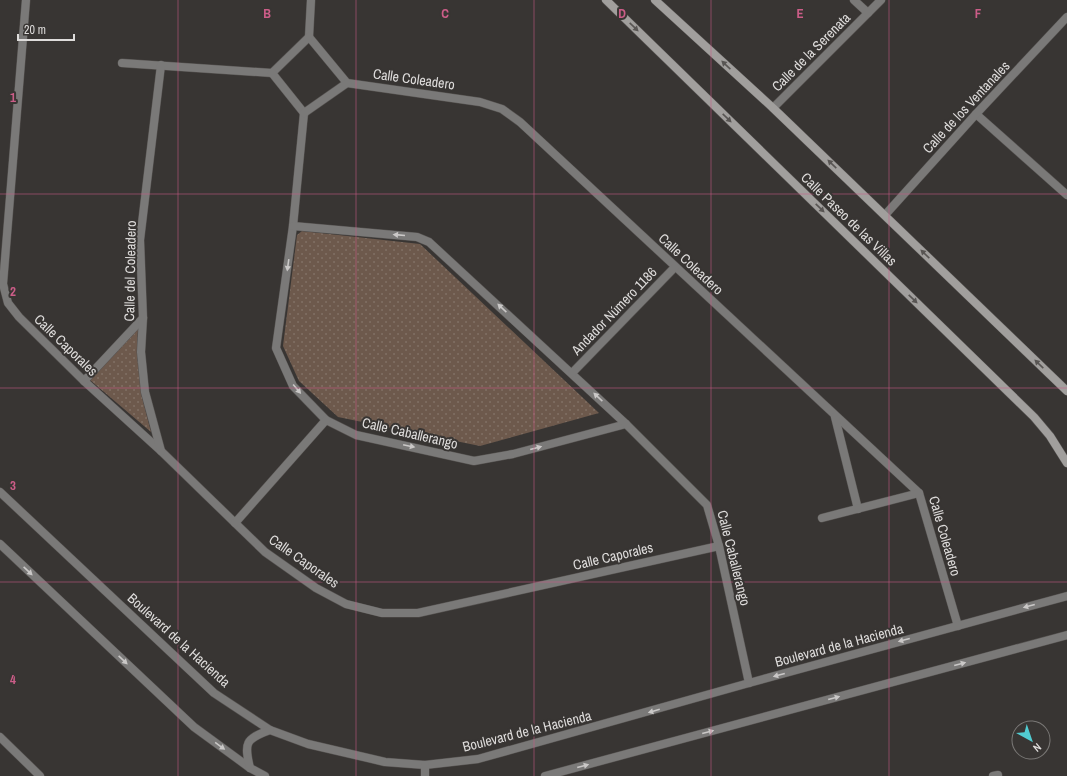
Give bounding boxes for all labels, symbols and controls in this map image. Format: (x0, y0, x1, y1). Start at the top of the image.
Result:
text: B (263, 5, 271, 22)
text: C (441, 5, 449, 22)
text: D (618, 5, 626, 22)
text: E (796, 5, 804, 22)
text: F (975, 5, 982, 22)
street label: Calle de la Serenata (768, 8, 855, 95)
scale bar (18, 16, 74, 42)
text: 20 m (24, 22, 46, 38)
one-way arrow (629, 22, 639, 32)
street label: Calle de los Ventanales (919, 57, 1014, 157)
one-way arrow (721, 61, 732, 70)
street label: Calle Coleadero (372, 64, 456, 94)
text: 1 (10, 89, 16, 106)
one-way arrow (722, 113, 732, 123)
one-way arrow (827, 160, 836, 169)
street label: Calle Paseo de las Villas (797, 168, 901, 270)
one-way arrow (815, 204, 825, 213)
street label: Calle del Coleadero (120, 220, 140, 322)
street label: Calle Coleadero (655, 229, 727, 299)
one-way arrow (393, 232, 405, 239)
one-way arrow (920, 249, 930, 259)
one-way arrow (285, 259, 291, 271)
street label: Andador Número 1186 (567, 263, 661, 359)
text: 2 (10, 283, 16, 300)
one-way arrow (908, 294, 918, 304)
one-way arrow (497, 304, 508, 313)
street label: Calle Caporales (30, 310, 102, 380)
one-way arrow (1034, 359, 1044, 369)
one-way arrow (293, 384, 302, 394)
one-way arrow (593, 392, 603, 402)
street label: Calle Caballerango (360, 413, 460, 453)
one-way arrow (403, 444, 415, 450)
one-way arrow (530, 445, 542, 451)
text: 3 (10, 477, 16, 494)
street label: Calle Coleadero (925, 494, 965, 578)
street label: Calle Caballerango (713, 508, 755, 608)
street label: Calle Caporales (265, 530, 343, 592)
street label: Calle Caporales (571, 538, 655, 574)
one-way arrow (24, 566, 33, 575)
street label: Boulevard de la Hacienda (124, 589, 235, 691)
one-way arrow (1023, 603, 1035, 609)
street label: Boulevard de la Hacienda (773, 619, 906, 671)
one-way arrow (898, 638, 910, 644)
one-way arrow (118, 655, 128, 665)
one-way arrow (954, 661, 966, 667)
text: 4 (10, 671, 16, 688)
one-way arrow (772, 672, 784, 678)
one-way arrow (828, 695, 840, 701)
street label: Boulevard de la Hacienda (461, 706, 594, 756)
one-way arrow (647, 708, 659, 714)
north arrow (1011, 720, 1051, 760)
one-way arrow (703, 729, 715, 735)
text: N (1030, 740, 1044, 755)
one-way arrow (215, 742, 226, 750)
one-way arrow (577, 763, 589, 769)

